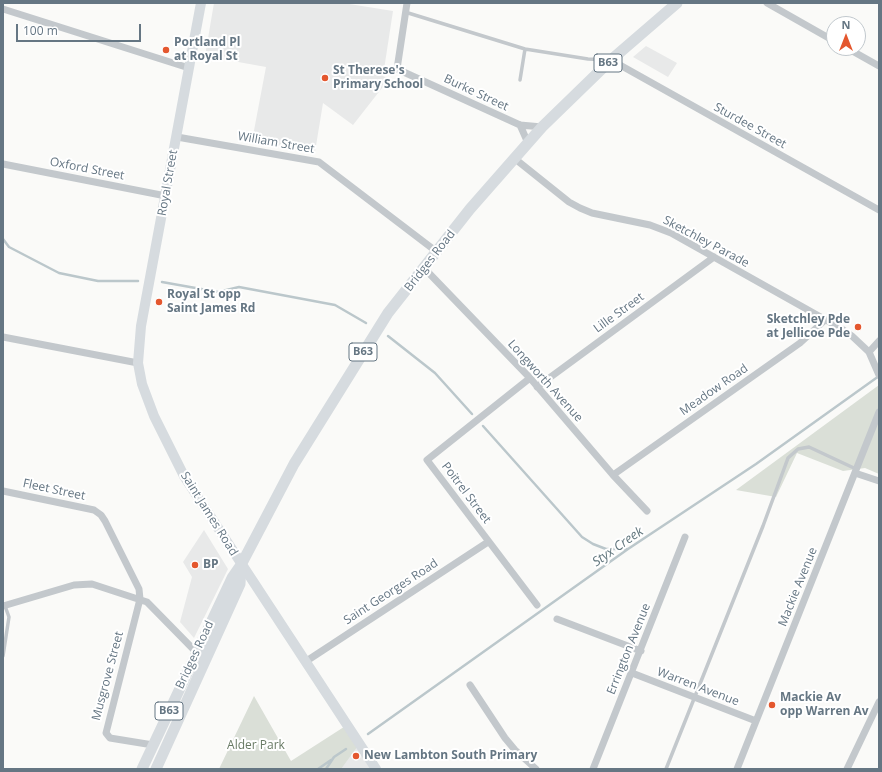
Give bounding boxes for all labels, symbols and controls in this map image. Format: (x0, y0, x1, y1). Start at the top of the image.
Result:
scale bar (18, 16, 143, 42)
north arrow (826, 16, 866, 56)
text: N (842, 17, 850, 32)
text: 100 m (23, 22, 58, 39)
place label: Portland Pl at Royal St (174, 36, 240, 64)
marker: Portland Pl at Royal St (161, 45, 171, 55)
road number: B63 (594, 54, 622, 72)
place label: St Therese's Primary School (333, 64, 423, 92)
street label: Burke Street (441, 72, 511, 114)
marker: St Therese's Primary School (320, 73, 330, 83)
street label: Sturdee Street (711, 100, 789, 152)
street label: William Street (237, 129, 315, 157)
street label: Royal Street (155, 149, 181, 217)
street label: Oxford Street (48, 155, 126, 183)
street label: Sketchley Parade (660, 213, 752, 271)
street label: Bridges Road (402, 228, 458, 294)
place label: Royal St opp Saint James Rd (167, 288, 255, 316)
street label: Lille Street (591, 290, 647, 336)
marker: Royal St opp Saint James Rd (154, 297, 164, 307)
place label: Sketchley Pde at Jellicoe Pde (766, 313, 850, 341)
marker: Sketchley Pde at Jellicoe Pde (853, 322, 863, 332)
street label: Longworth Avenue (504, 337, 586, 425)
road number: B63 (349, 343, 377, 361)
street label: Meadow Road (677, 361, 751, 419)
street label: Poitrel Street (438, 459, 494, 527)
street label: Saint James Road (177, 469, 241, 559)
street label: Fleet Street (21, 476, 87, 504)
water label: Styx Creek (590, 524, 646, 570)
street label: Mackie Avenue (776, 545, 820, 629)
street label: Saint Georges Road (341, 556, 441, 628)
place label: BP (203, 558, 219, 572)
marker: BP (190, 560, 200, 570)
street label: Errington Avenue (604, 601, 654, 697)
street label: Bridges Road (173, 619, 217, 691)
street label: Musgrove Street (89, 630, 127, 722)
street label: Warren Avenue (655, 665, 741, 709)
place label: Mackie Av opp Warren Av (780, 691, 869, 719)
marker: Mackie Av opp Warren Av (767, 700, 777, 710)
road number: B63 (155, 702, 183, 720)
park label: Alder Park (227, 739, 285, 753)
place label: New Lambton South Primary (364, 749, 537, 763)
marker: New Lambton South Primary (351, 751, 361, 761)

